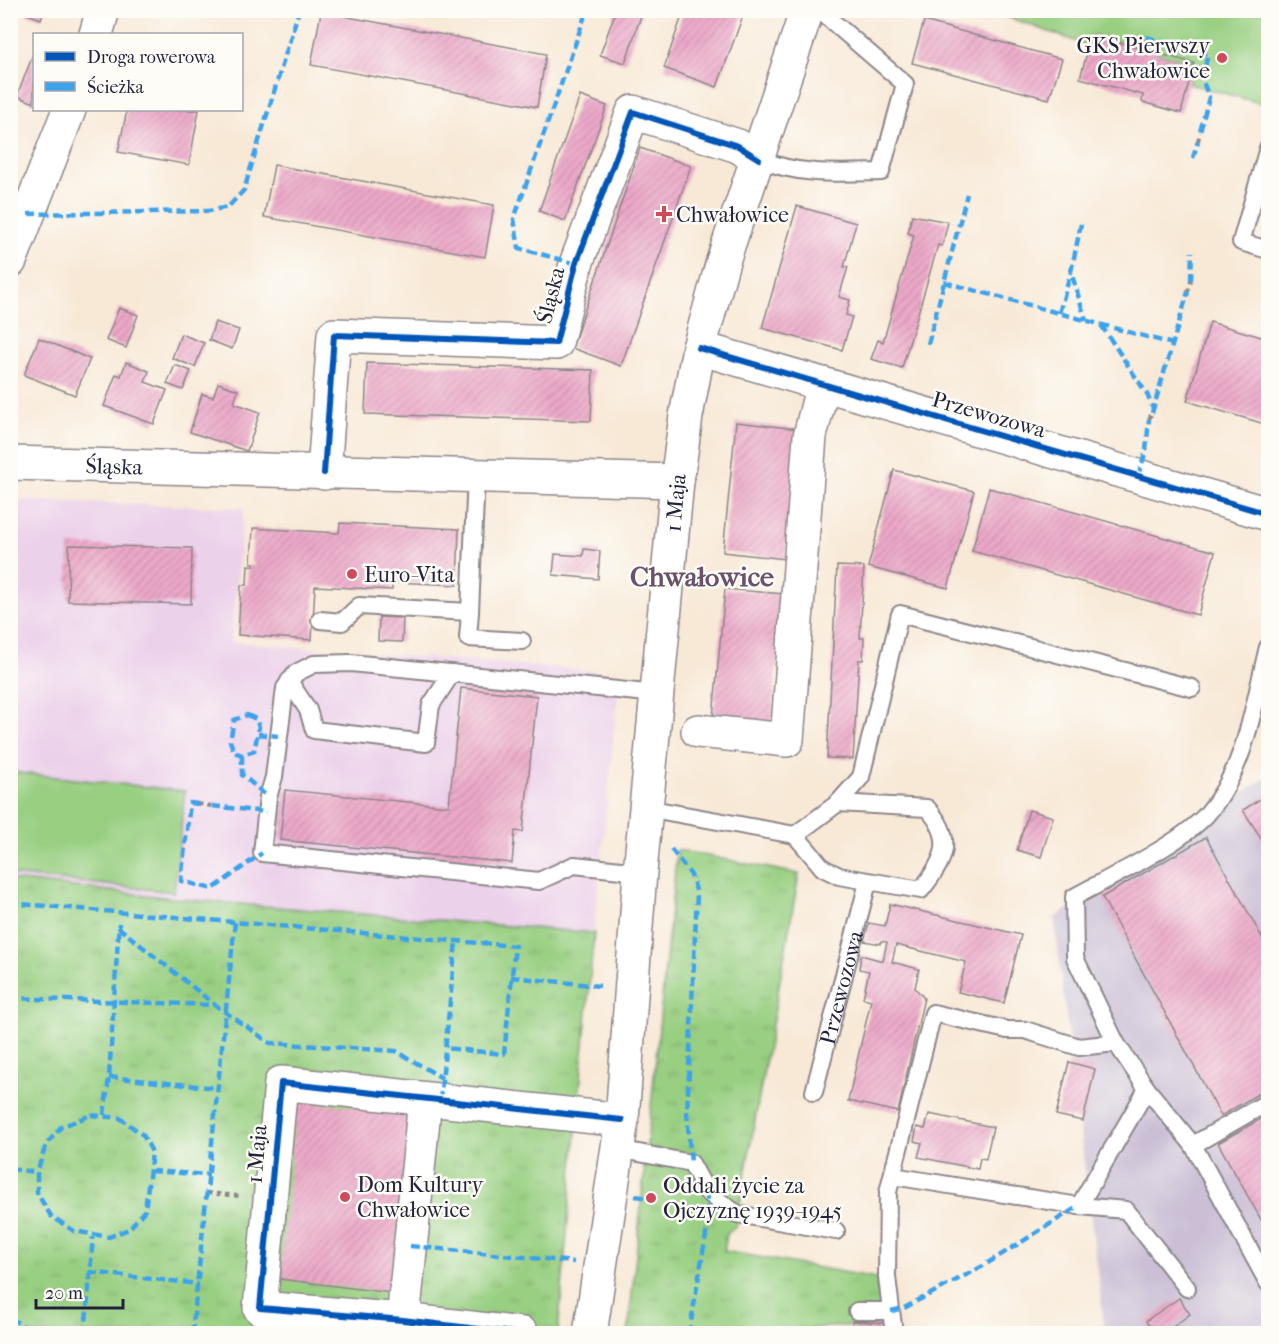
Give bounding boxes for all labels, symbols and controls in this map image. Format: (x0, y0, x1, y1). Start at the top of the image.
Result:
legend (33, 33, 243, 111)
place label: GKS Pierwszy Chwałowice (1077, 33, 1211, 84)
text: Droga rowerowa (87, 47, 216, 68)
marker: GKS Pierwszy Chwałowice (1215, 51, 1229, 65)
text: Ścieżka (87, 76, 145, 98)
place label: Chwałowice (676, 202, 789, 228)
marker: Chwałowice (657, 207, 671, 221)
street label: Śląska (530, 263, 571, 326)
street label: Przewozowa (929, 386, 1049, 444)
street label: Śląska (85, 452, 144, 481)
street label: 1 Maja (660, 471, 692, 533)
district label: Chwałowice (630, 560, 774, 593)
place label: Euro-Vita (364, 562, 455, 588)
marker: Euro-Vita (345, 567, 359, 581)
street label: Przewozowa (815, 927, 869, 1047)
street label: 1 Maja (241, 1123, 273, 1184)
place label: Dom Kultury Chwałowice (357, 1172, 484, 1223)
place label: Oddali życie za Ojczyznę 1939-1945 (663, 1173, 842, 1224)
marker: Dom Kultury Chwałowice (338, 1190, 352, 1204)
marker: Oddali życie za Ojczyznę 1939-1945 (644, 1191, 658, 1205)
scale bar (36, 1272, 123, 1310)
text: 20 m (45, 1283, 83, 1304)

